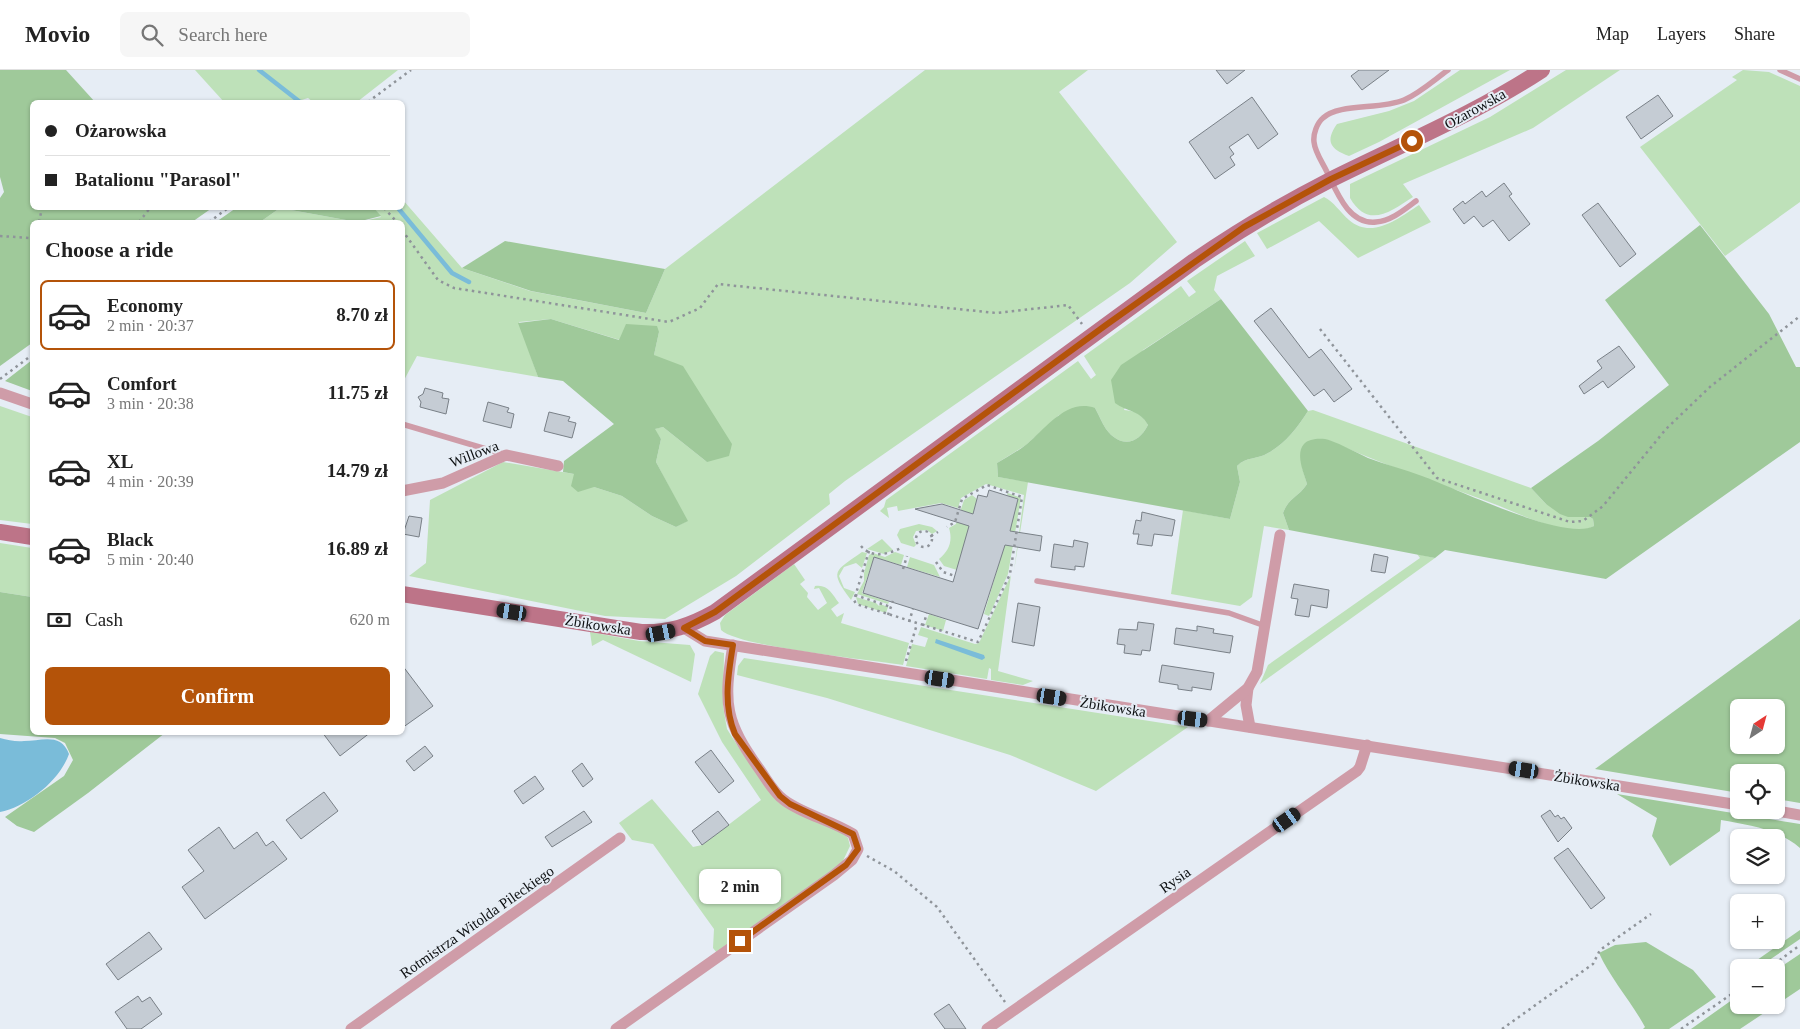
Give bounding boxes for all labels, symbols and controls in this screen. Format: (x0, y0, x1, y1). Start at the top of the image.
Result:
search box (120, 12, 470, 57)
text: Movio (25, 21, 90, 47)
icon: search (138, 21, 166, 49)
text: Search here (178, 24, 267, 45)
text: Map (1596, 24, 1629, 44)
text: Layers (1657, 24, 1706, 44)
text: Share (1734, 24, 1775, 44)
street label: Ożarowska (1442, 85, 1509, 132)
text: Ożarowska (75, 120, 166, 141)
route start (1401, 130, 1423, 152)
text: Batalionu "Parasol" (75, 169, 241, 190)
text: Choose a ride (45, 237, 173, 262)
icon: car (47, 293, 92, 338)
text: Economy (107, 295, 183, 316)
text: 8.70 zł (336, 304, 388, 325)
text: 2 min · 20:37 (107, 317, 194, 334)
icon: car (47, 371, 92, 416)
text: Comfort (107, 373, 177, 394)
text: 11.75 zł (328, 382, 388, 403)
text: 3 min · 20:38 (107, 395, 194, 412)
street label: Willowa (447, 437, 501, 471)
icon: car (47, 449, 92, 494)
text: XL (107, 451, 133, 472)
text: 14.79 zł (327, 460, 388, 481)
text: 4 min · 20:39 (107, 473, 194, 490)
icon: car (47, 527, 92, 572)
text: Black (107, 529, 153, 550)
text: 16.89 zł (327, 538, 388, 559)
text: 5 min · 20:40 (107, 551, 194, 568)
car (496, 602, 527, 622)
icon: cash (45, 606, 73, 634)
text: Cash (85, 609, 123, 630)
text: 620 m (350, 611, 390, 628)
street label: Żbikowska (564, 612, 633, 638)
car (644, 623, 677, 643)
button: Confirm (45, 667, 390, 725)
car (924, 669, 955, 689)
car (1036, 687, 1067, 707)
street label: Żbikowska (1079, 694, 1148, 720)
north arrow (1730, 699, 1785, 754)
map controls (1730, 699, 1785, 1014)
car (1177, 710, 1208, 728)
car (1508, 760, 1539, 780)
button: locate (1730, 764, 1785, 819)
street label: Żbikowska (1553, 768, 1622, 794)
car (1270, 805, 1303, 835)
button: layers (1730, 829, 1785, 884)
street label: Rotmistrza Witolda Pileckiego (397, 863, 557, 981)
street label: Rysia (1157, 864, 1194, 896)
callout: 2 min (699, 868, 781, 904)
text: 2 min (721, 878, 759, 895)
button: + (1730, 894, 1785, 949)
route end (729, 930, 751, 952)
button: − (1730, 959, 1785, 1014)

